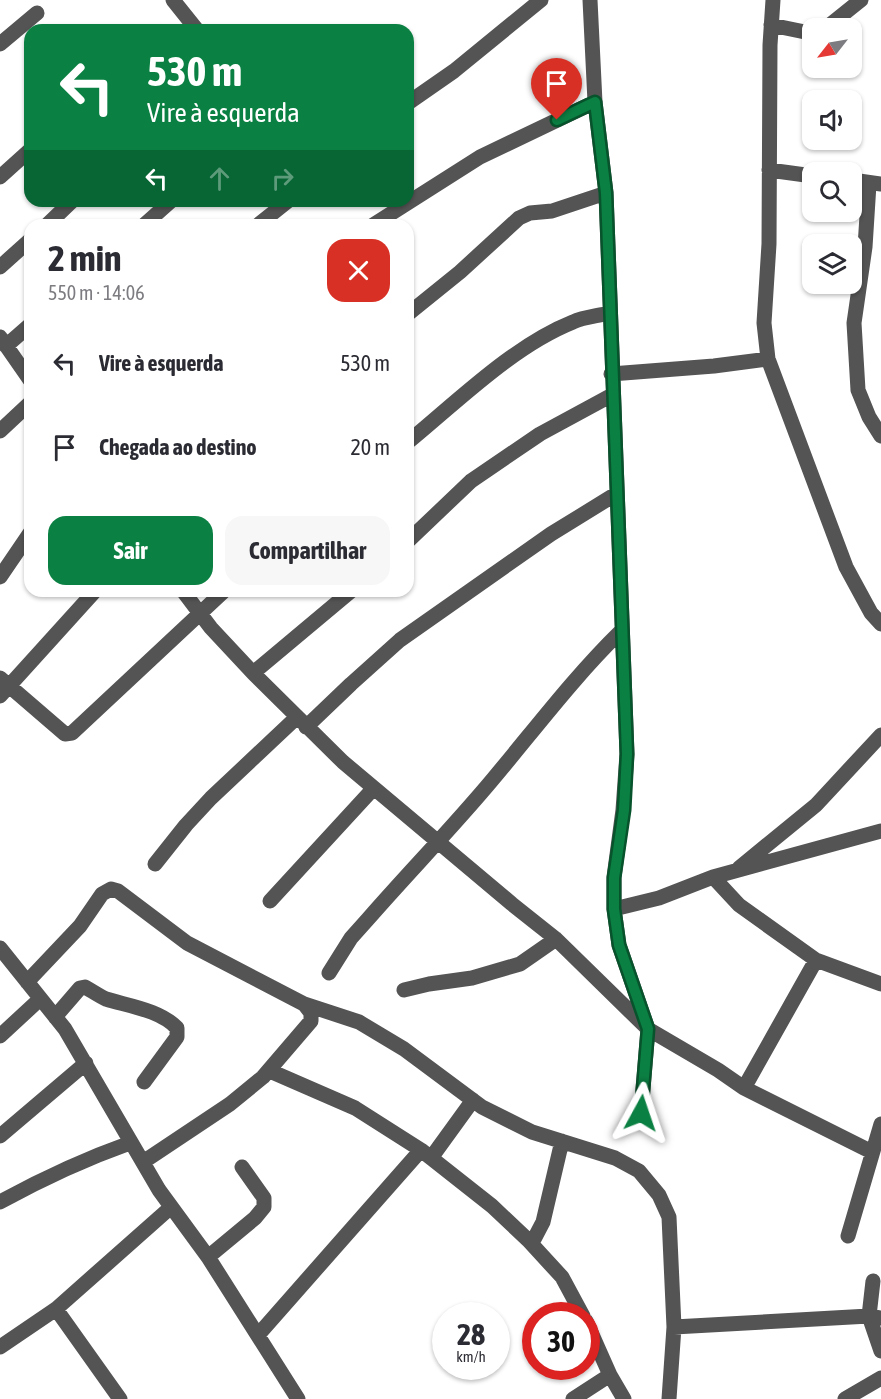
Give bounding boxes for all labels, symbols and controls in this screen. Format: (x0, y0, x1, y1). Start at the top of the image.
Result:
north arrow (802, 18, 862, 78)
map controls (802, 18, 862, 294)
text: 530 m (147, 47, 242, 95)
icon: left (48, 48, 126, 126)
pin (531, 58, 582, 120)
icon: arrive (540, 67, 573, 100)
button: sound (802, 90, 862, 150)
text: Vire à esquerda (147, 97, 300, 128)
icon: left (140, 162, 173, 195)
icon: ahead (203, 162, 236, 195)
icon: right (266, 162, 299, 195)
button: search (802, 162, 862, 222)
button: layers (802, 234, 862, 294)
text: 2 min (48, 237, 122, 279)
button: close (327, 239, 390, 302)
text: 550 m · 14:06 (48, 281, 145, 304)
icon: left (48, 347, 81, 380)
text: Vire à esquerda (99, 350, 224, 376)
text: 530 m (340, 350, 390, 376)
icon: arrive (48, 431, 81, 464)
text: Chegada ao destino (99, 434, 257, 460)
text: 20 m (350, 434, 390, 460)
button: Sair (48, 516, 213, 585)
button: Compartilhar (225, 516, 390, 585)
position arrow (609, 1081, 673, 1145)
speed limit sign: 30 (522, 1302, 600, 1380)
text: 28 (457, 1317, 485, 1351)
text: km/h (456, 1348, 486, 1365)

